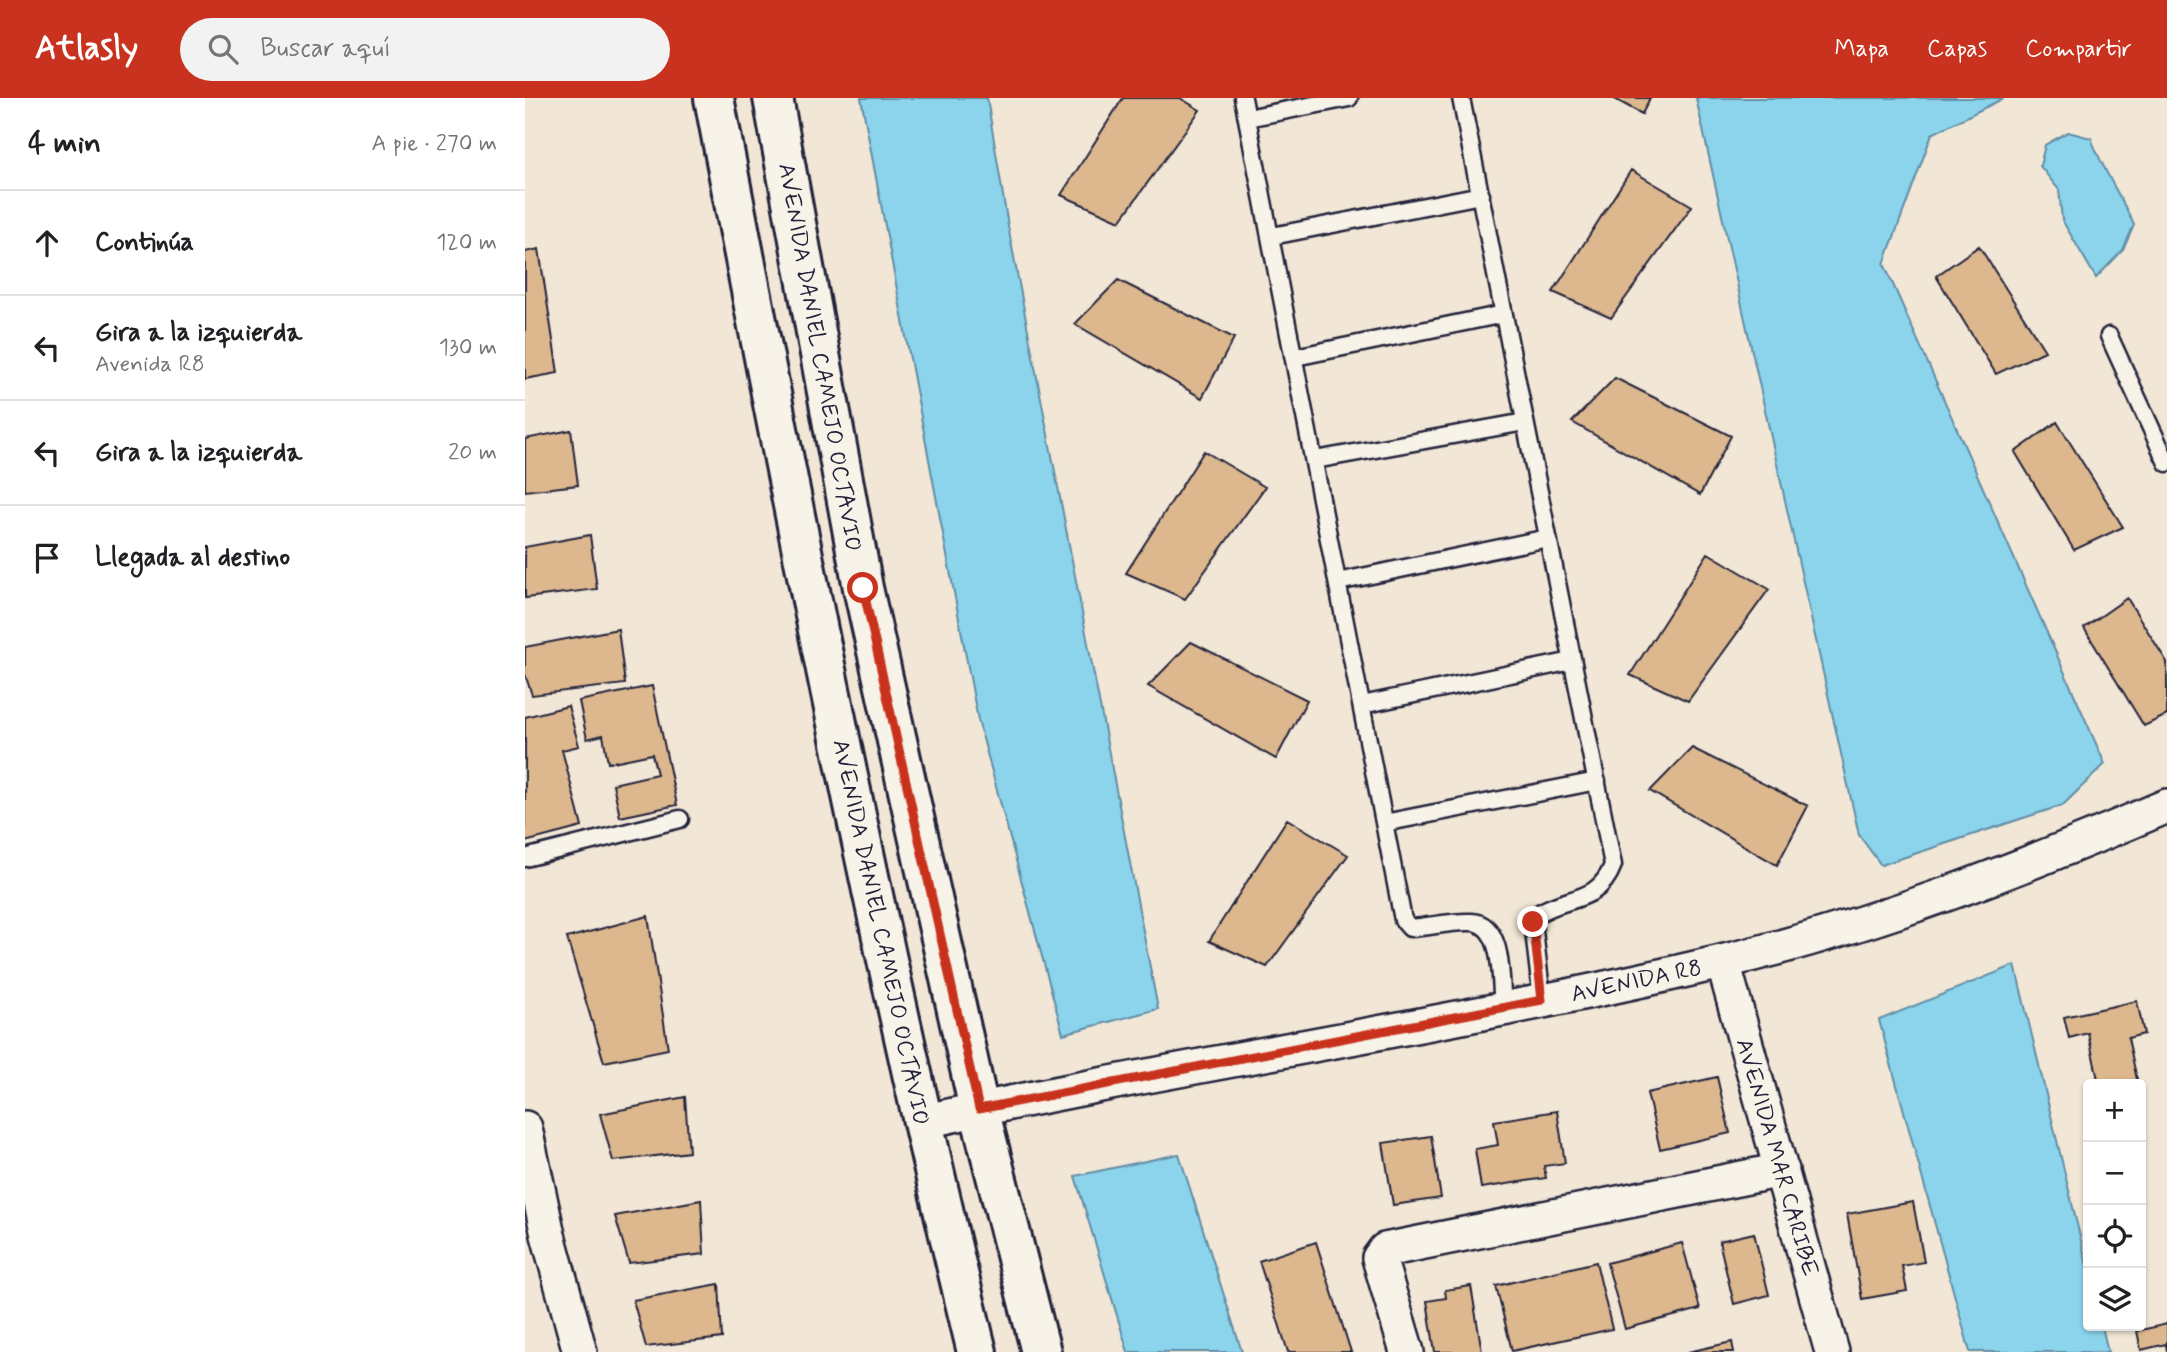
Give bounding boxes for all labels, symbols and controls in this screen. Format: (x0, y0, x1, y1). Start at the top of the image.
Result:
search box (180, 18, 670, 81)
text: Atlasly (35, 27, 138, 71)
icon: search (204, 30, 242, 68)
text: Buscar aquí (260, 32, 391, 66)
text: Mapa (1834, 34, 1889, 65)
text: Capas (1927, 34, 1987, 65)
text: Compartir (2025, 34, 2132, 65)
text: 4 min (28, 124, 101, 163)
text: A pie · 270 m (371, 129, 497, 159)
street label: AVENIDA DANIEL CAMEJO OCTAVIO (770, 161, 868, 554)
icon: ahead (28, 224, 66, 262)
text: Continúa (95, 226, 194, 260)
text: 120 m (436, 228, 497, 258)
text: Gira a la izquierda (95, 316, 302, 350)
icon: left (28, 329, 66, 367)
text: 130 m (439, 333, 497, 363)
text: Avenida R8 (95, 350, 205, 380)
icon: left (28, 434, 66, 472)
text: Gira a la izquierda (95, 436, 302, 470)
text: 20 m (448, 438, 497, 468)
icon: arrive (28, 539, 66, 577)
text: Llegada al destino (95, 541, 290, 575)
route start (847, 572, 878, 603)
street label: AVENIDA DANIEL CAMEJO OCTAVIO (824, 737, 936, 1128)
route end (1517, 906, 1548, 937)
street label: AVENIDA R8 (1568, 953, 1704, 1010)
street label: AVENIDA MAR CARIBE (1728, 1035, 1824, 1280)
map controls (2083, 1079, 2146, 1331)
button: + (2083, 1079, 2146, 1142)
button: − (2083, 1142, 2146, 1205)
button: locate (2083, 1205, 2146, 1268)
button: layers (2083, 1268, 2146, 1331)

